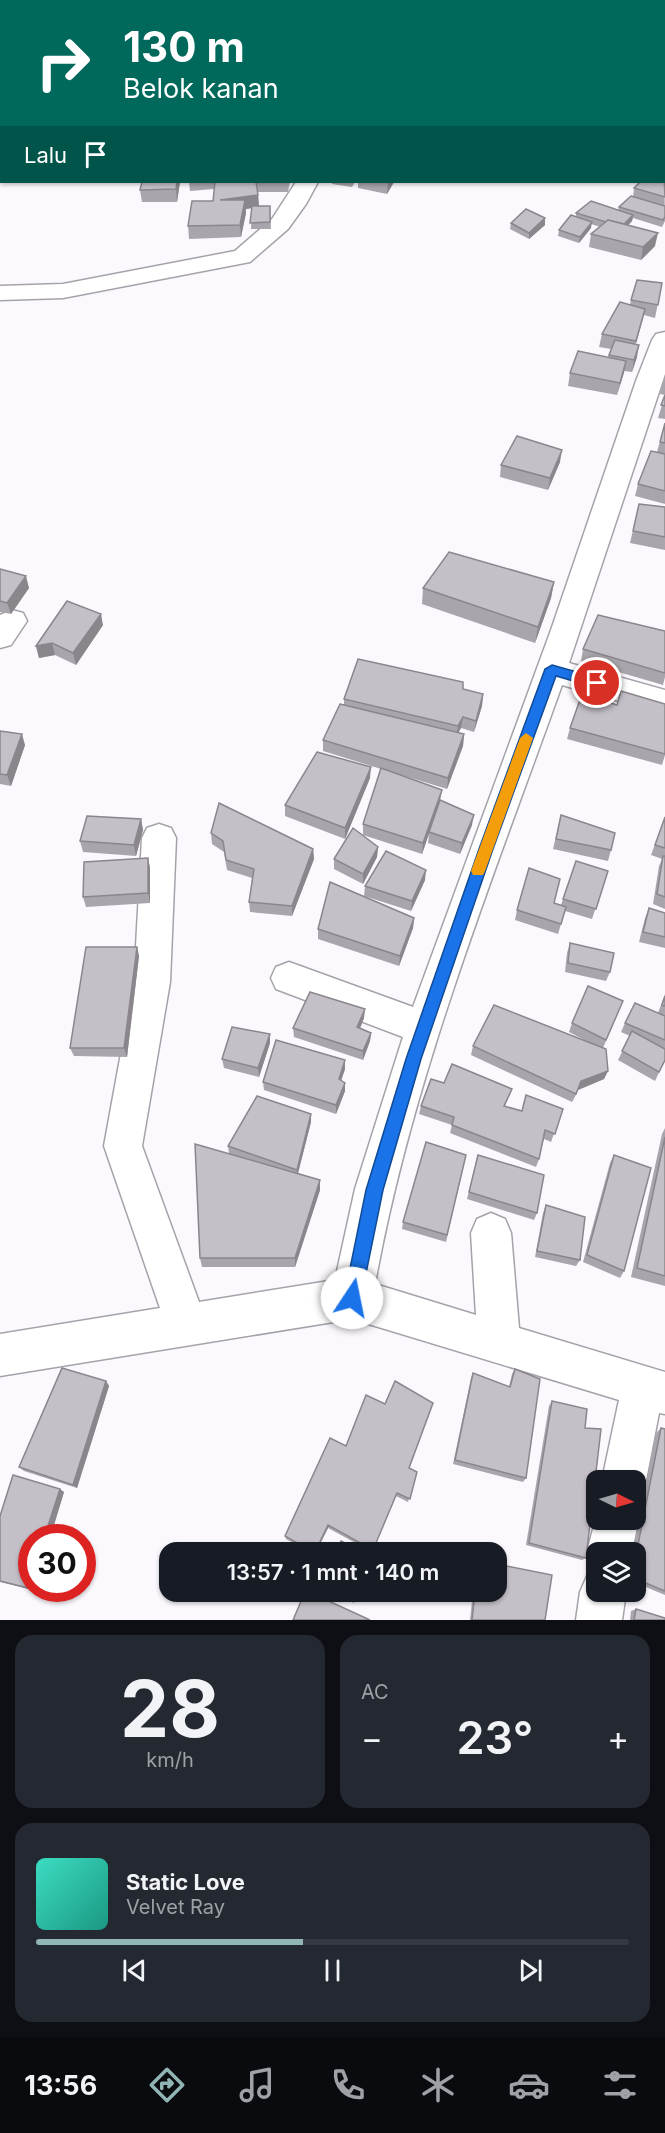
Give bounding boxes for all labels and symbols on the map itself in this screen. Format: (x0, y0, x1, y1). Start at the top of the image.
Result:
pin (571, 657, 622, 708)
position arrow (320, 1266, 384, 1330)
north arrow (586, 1470, 646, 1530)
speed limit sign: 30 (18, 1524, 96, 1602)

